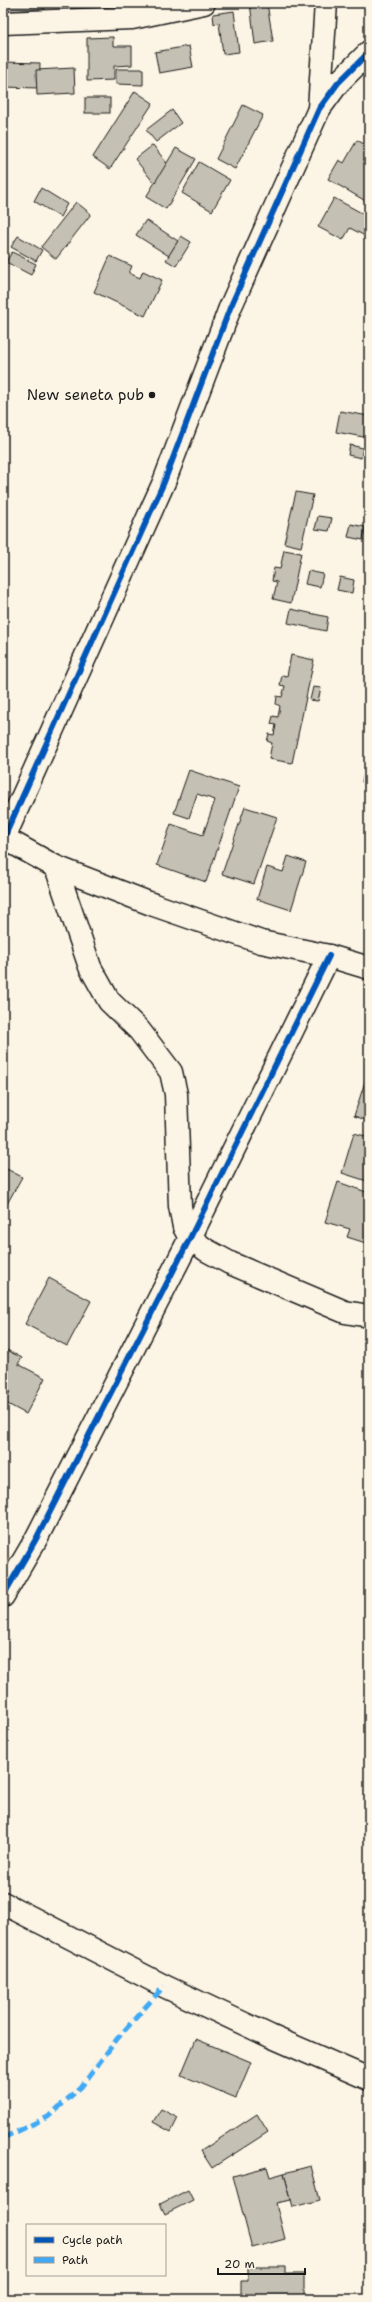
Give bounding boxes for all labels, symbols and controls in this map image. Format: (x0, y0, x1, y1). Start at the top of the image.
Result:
place label: New seneta pub (27, 385, 144, 405)
marker: New seneta pub (147, 390, 157, 400)
legend (26, 2224, 166, 2276)
text: Cycle path (62, 2232, 123, 2248)
scale bar (218, 2250, 305, 2276)
text: Path (62, 2252, 88, 2268)
text: 20 m (224, 2256, 255, 2272)

